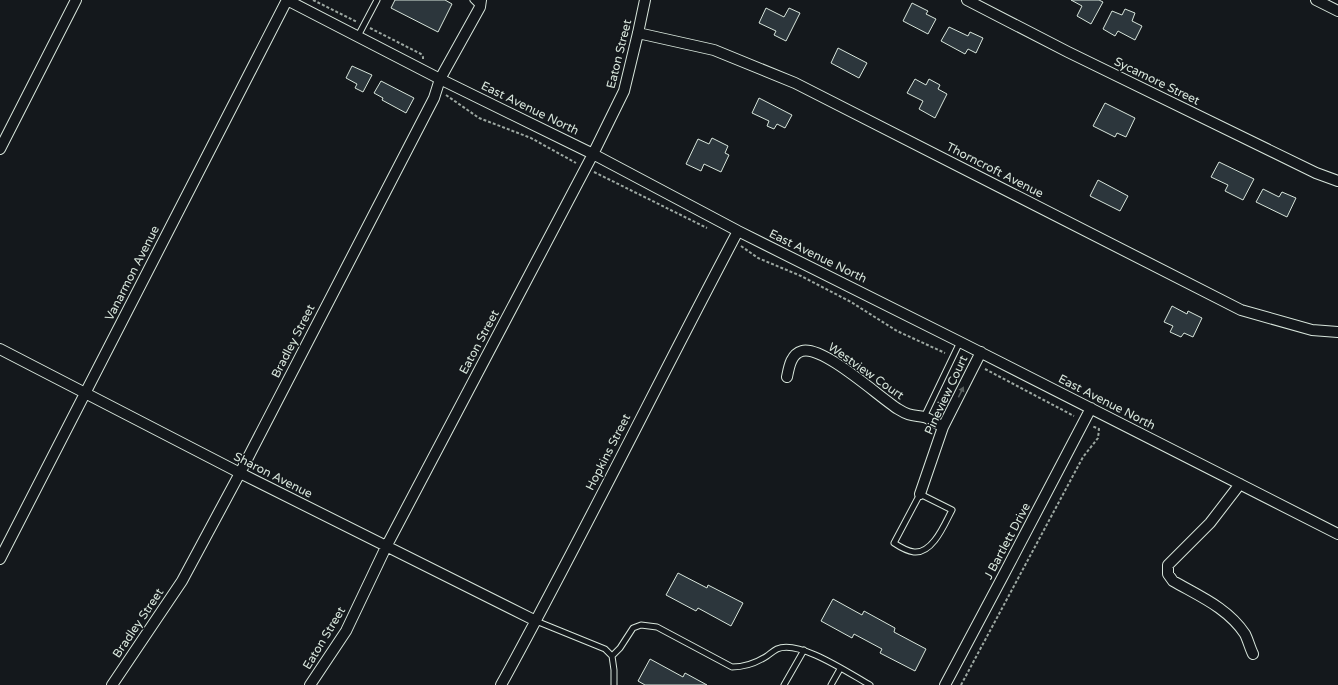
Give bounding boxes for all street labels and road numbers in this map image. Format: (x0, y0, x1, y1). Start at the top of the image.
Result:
street label: Eaton Street (604, 18, 634, 90)
street label: Sycamore Street (1112, 54, 1202, 108)
street label: East Avenue North (479, 78, 581, 138)
street label: Thorncroft Avenue (944, 139, 1046, 201)
street label: Vanarmon Avenue (102, 223, 162, 323)
street label: East Avenue North (767, 226, 869, 286)
street label: Bradley Street (268, 301, 318, 380)
street label: Eaton Street (456, 307, 502, 376)
street label: Westview Court (825, 340, 907, 403)
street label: Pineview Court (922, 353, 971, 437)
street label: East Avenue North (1056, 371, 1158, 433)
street label: Hopkins Street (583, 411, 633, 493)
street label: Sharon Avenue (231, 449, 315, 501)
street label: J Bartlett Drive (981, 500, 1033, 582)
street label: Bradley Street (110, 585, 167, 660)
street label: Eaton Street (300, 604, 348, 672)

